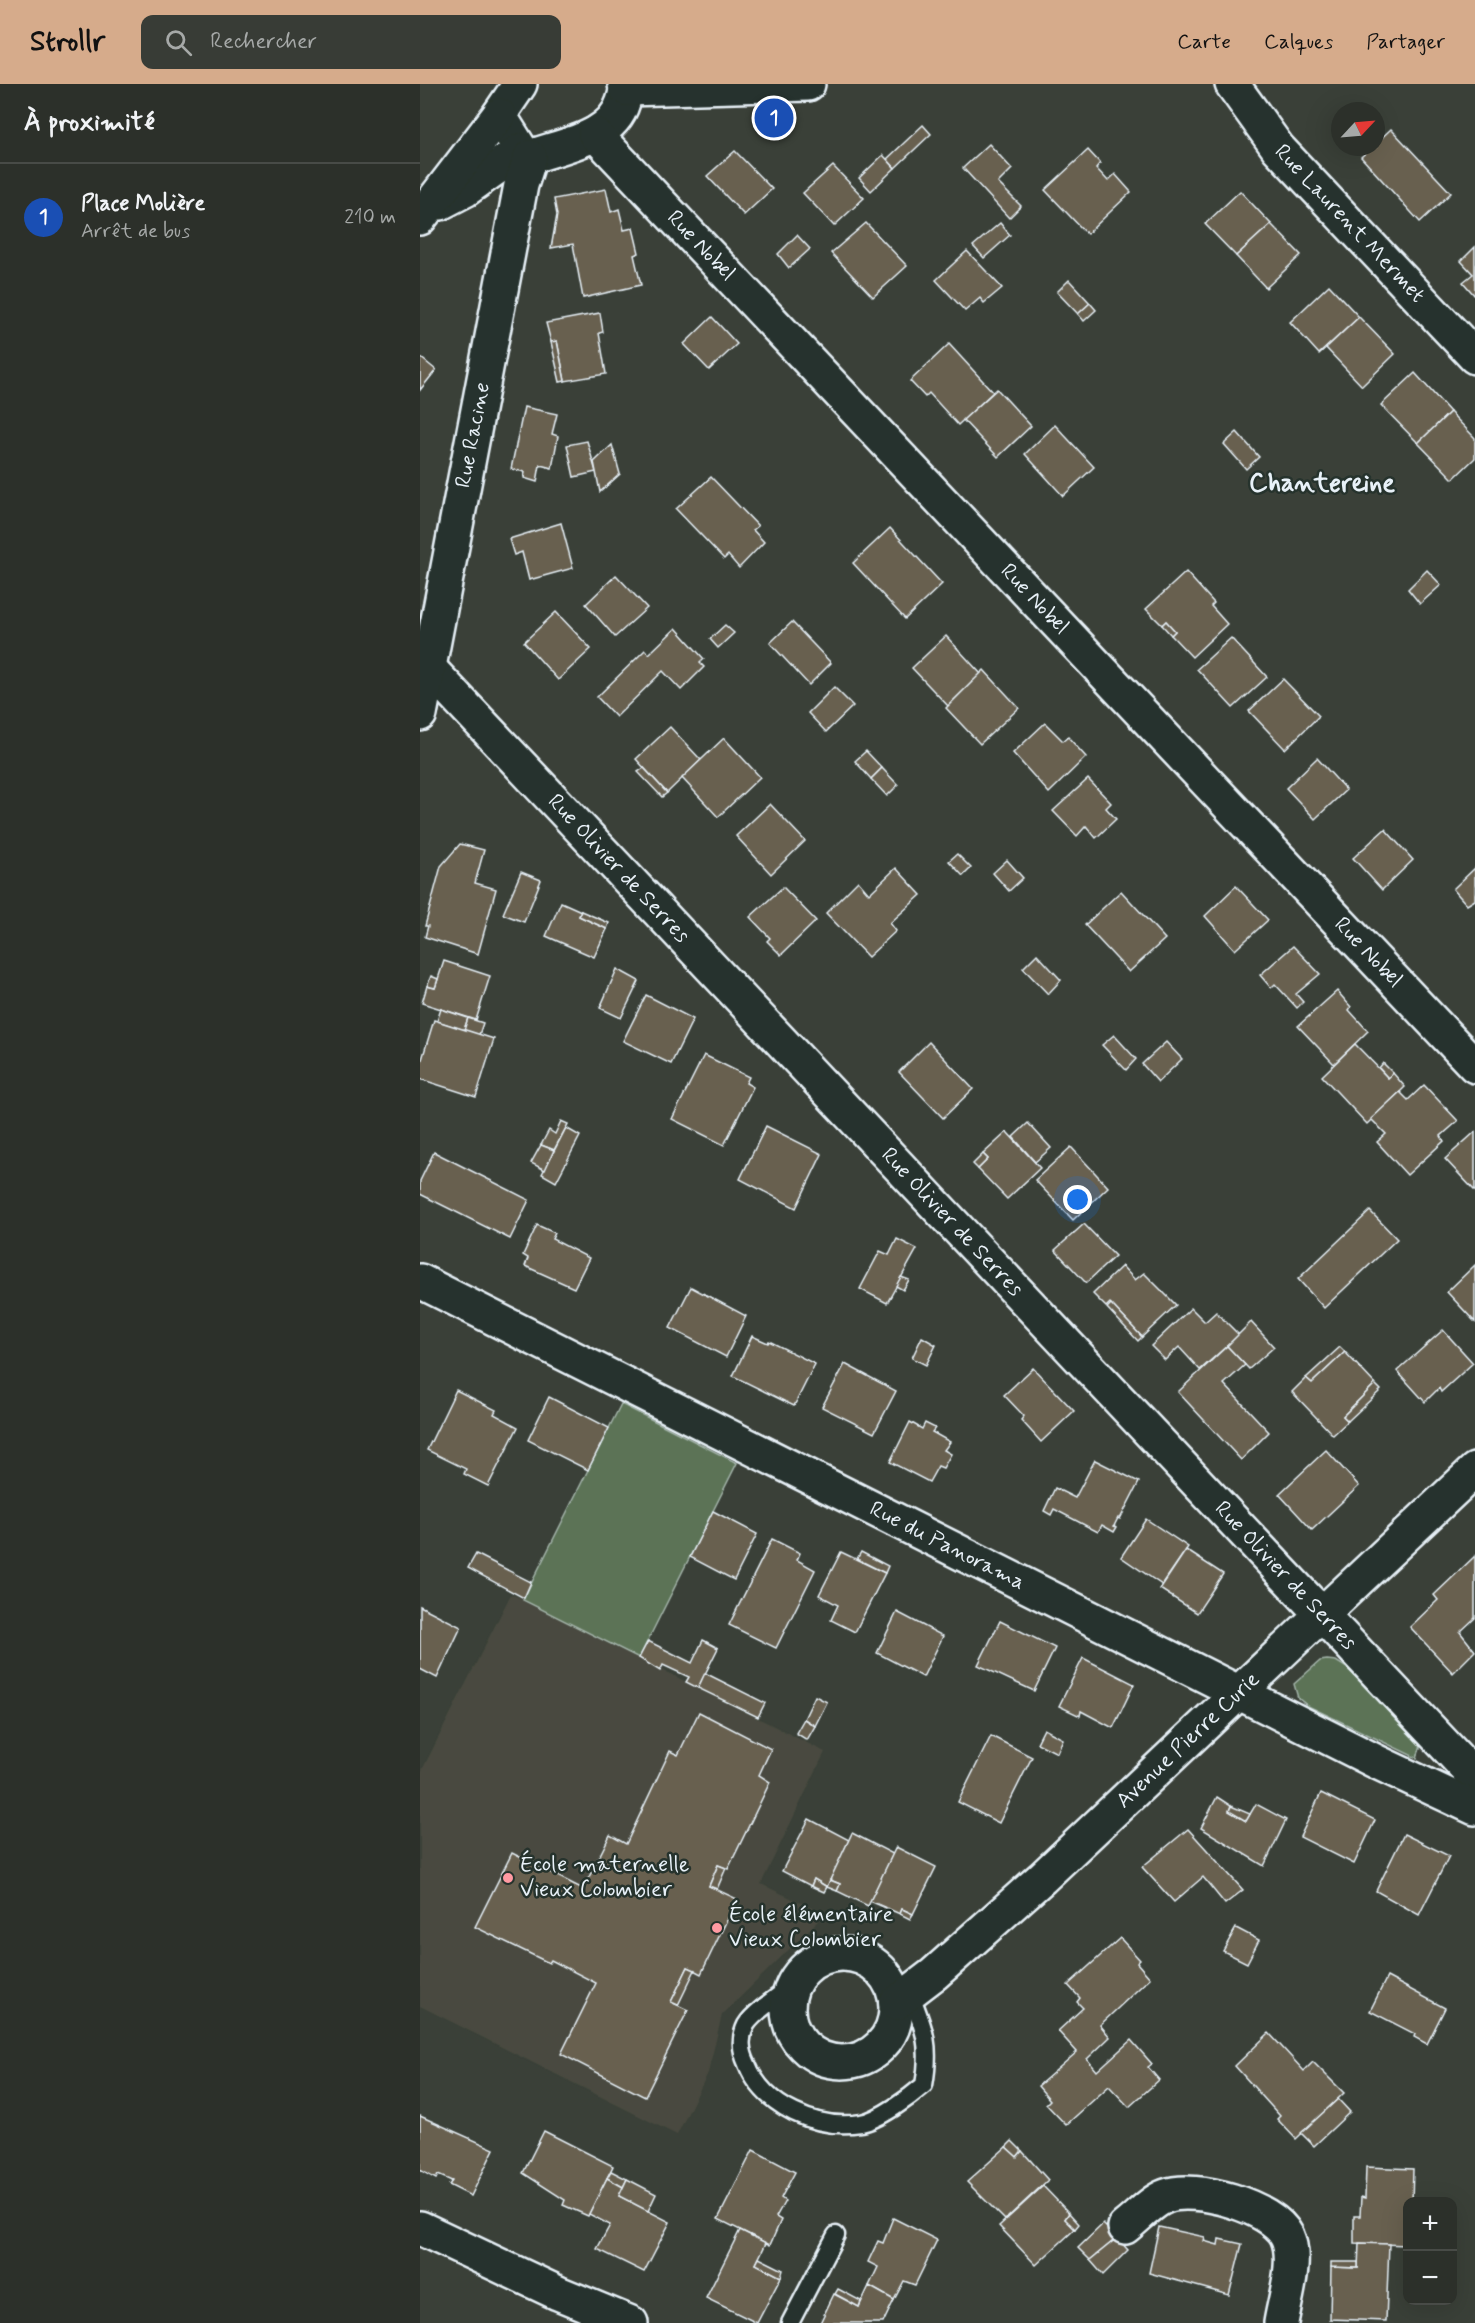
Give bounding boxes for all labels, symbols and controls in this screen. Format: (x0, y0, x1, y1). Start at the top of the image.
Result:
search box (141, 15, 561, 69)
text: Strollr (30, 24, 105, 61)
icon: search (162, 26, 195, 59)
text: Rechercher (210, 28, 317, 56)
text: Carte (1177, 28, 1231, 56)
text: Calques (1264, 28, 1333, 56)
text: Partager (1366, 28, 1445, 56)
pin: 1 (754, 96, 794, 141)
north arrow (1331, 102, 1385, 156)
text: À proximité (24, 106, 155, 140)
street label: Rue Laurent Mermet (1268, 139, 1431, 309)
text: Place Molière (81, 190, 205, 218)
text: 1 (39, 204, 48, 231)
text: 210 m (344, 204, 396, 231)
street label: Rue Nobel (660, 204, 741, 288)
text: Arrêt de bus (81, 218, 190, 245)
street label: Rue Racine (449, 380, 497, 490)
district label: Chantereine (1249, 467, 1395, 501)
street label: Rue Nobel (994, 558, 1075, 641)
street label: Rue Olivier de Serres (541, 788, 696, 950)
street label: Rue Nobel (1328, 911, 1408, 994)
street label: Rue Olivier de Serres (875, 1142, 1029, 1303)
your location (1063, 1185, 1092, 1214)
street label: Rue du Panorama (865, 1495, 1030, 1597)
street label: Rue Olivier de Serres (1208, 1495, 1363, 1657)
street label: Avenue Pierre Curie (1110, 1666, 1266, 1815)
place label: École maternelle Vieux Colombier (520, 1850, 689, 1904)
marker: École maternelle Vieux Colombier (501, 1871, 515, 1885)
place label: École élémentaire Vieux Colombier (729, 1900, 893, 1954)
marker: École élémentaire Vieux Colombier (710, 1921, 724, 1935)
map controls (1403, 2197, 1457, 2305)
button: + (1403, 2197, 1457, 2251)
button: − (1403, 2251, 1457, 2305)

